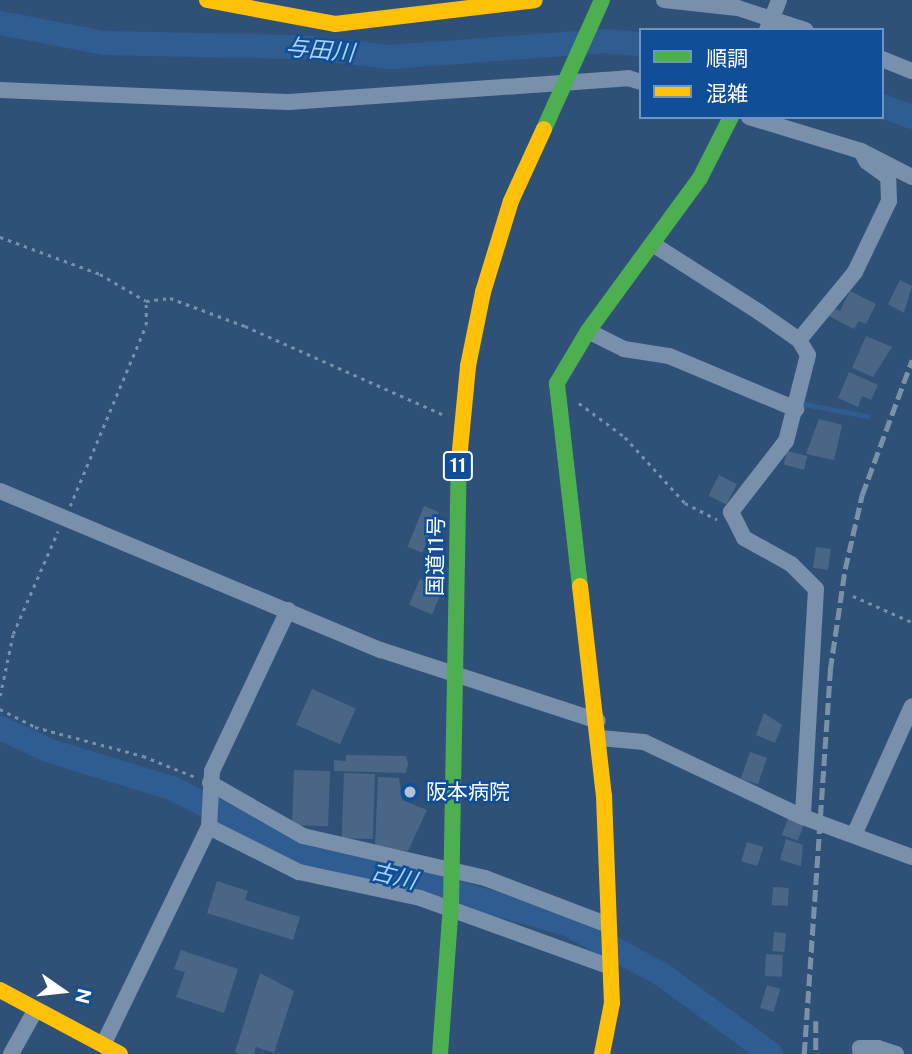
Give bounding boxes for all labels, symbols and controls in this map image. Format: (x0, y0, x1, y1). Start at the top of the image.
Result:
legend (639, 28, 884, 119)
water label: 与田川 (284, 33, 356, 67)
text: 順調 (706, 46, 748, 71)
text: 混雑 (706, 81, 748, 106)
road number: 11 (442, 450, 474, 481)
street label: 国道11号 (423, 516, 449, 596)
place label: 阪本病院 (426, 779, 510, 805)
marker: 阪本病院 (400, 782, 420, 802)
water label: 古川 (368, 857, 420, 895)
north arrow (28, 956, 98, 1026)
text: N (71, 986, 96, 1006)

